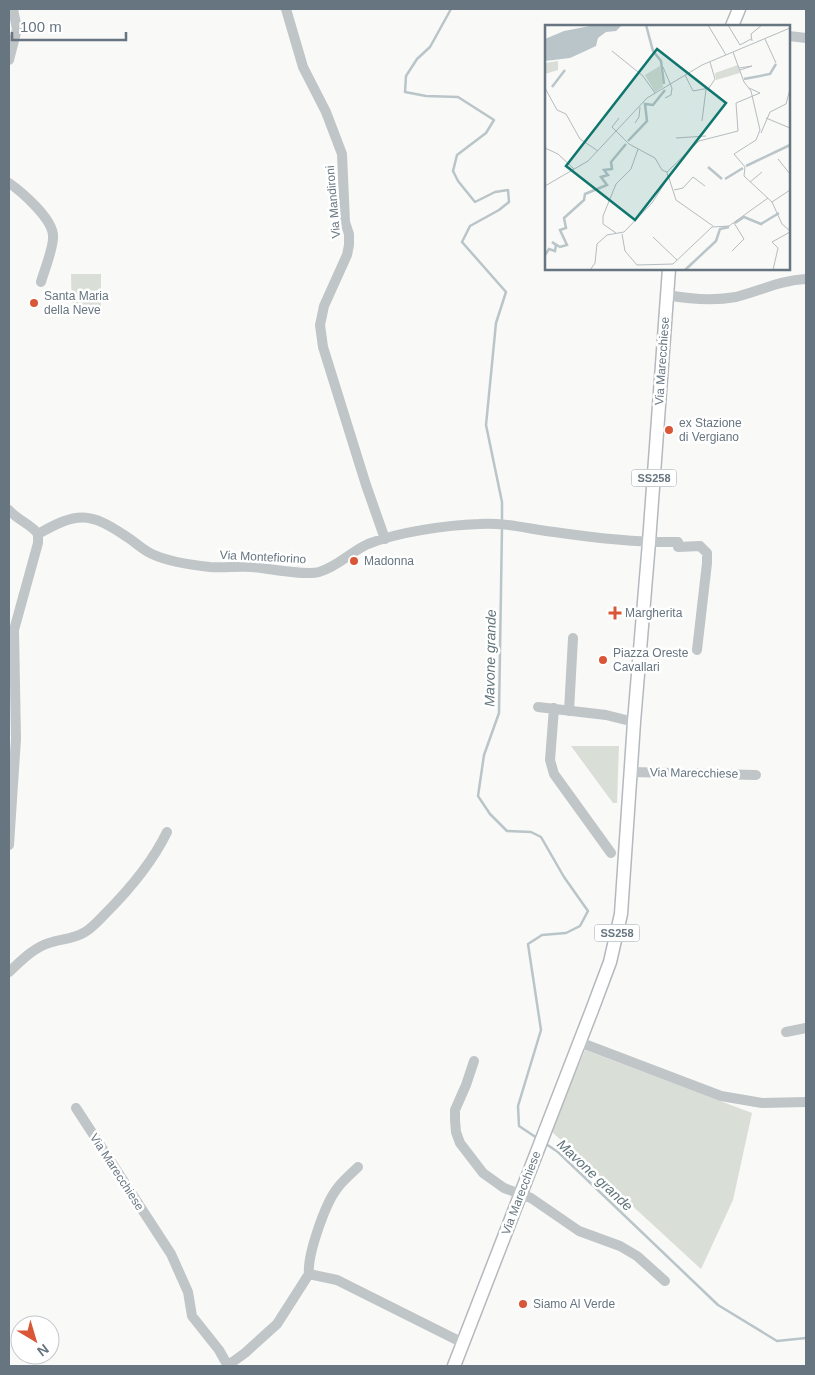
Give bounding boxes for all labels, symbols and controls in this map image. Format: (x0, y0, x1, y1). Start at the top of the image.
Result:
scale bar (12, 10, 126, 42)
text: 100 m (20, 18, 62, 35)
inset map (545, 25, 790, 270)
street label: Via Mandironi (323, 165, 343, 239)
place label: Santa Maria della Neve (44, 289, 109, 317)
marker: Santa Maria della Neve (28, 297, 40, 309)
street label: Via Marecchiese (652, 316, 672, 406)
place label: ex Stazione di Vergiano (679, 416, 742, 444)
marker: ex Stazione di Vergiano (663, 424, 675, 436)
road number: SS258 (632, 469, 676, 486)
street label: Via Montefiorino (219, 548, 307, 566)
place label: Madonna (364, 554, 414, 568)
marker: Madonna (348, 555, 360, 567)
place label: Margherita (625, 606, 683, 620)
marker: Margherita (609, 607, 621, 619)
water label: Mavone grande (481, 609, 499, 707)
place label: Piazza Oreste Cavallari (613, 646, 689, 674)
marker: Piazza Oreste Cavallari (597, 654, 609, 666)
street label: Via Marecchiese (650, 765, 739, 781)
road number: SS258 (594, 924, 640, 941)
street label: Via Marecchiese (87, 1131, 147, 1213)
water label: Mavone grande (554, 1136, 636, 1214)
street label: Via Marecchiese (499, 1149, 544, 1237)
place label: Siamo Al Verde (533, 1297, 615, 1311)
marker: Siamo Al Verde (517, 1298, 529, 1310)
north arrow (10, 1315, 60, 1365)
text: N (34, 1341, 52, 1360)

